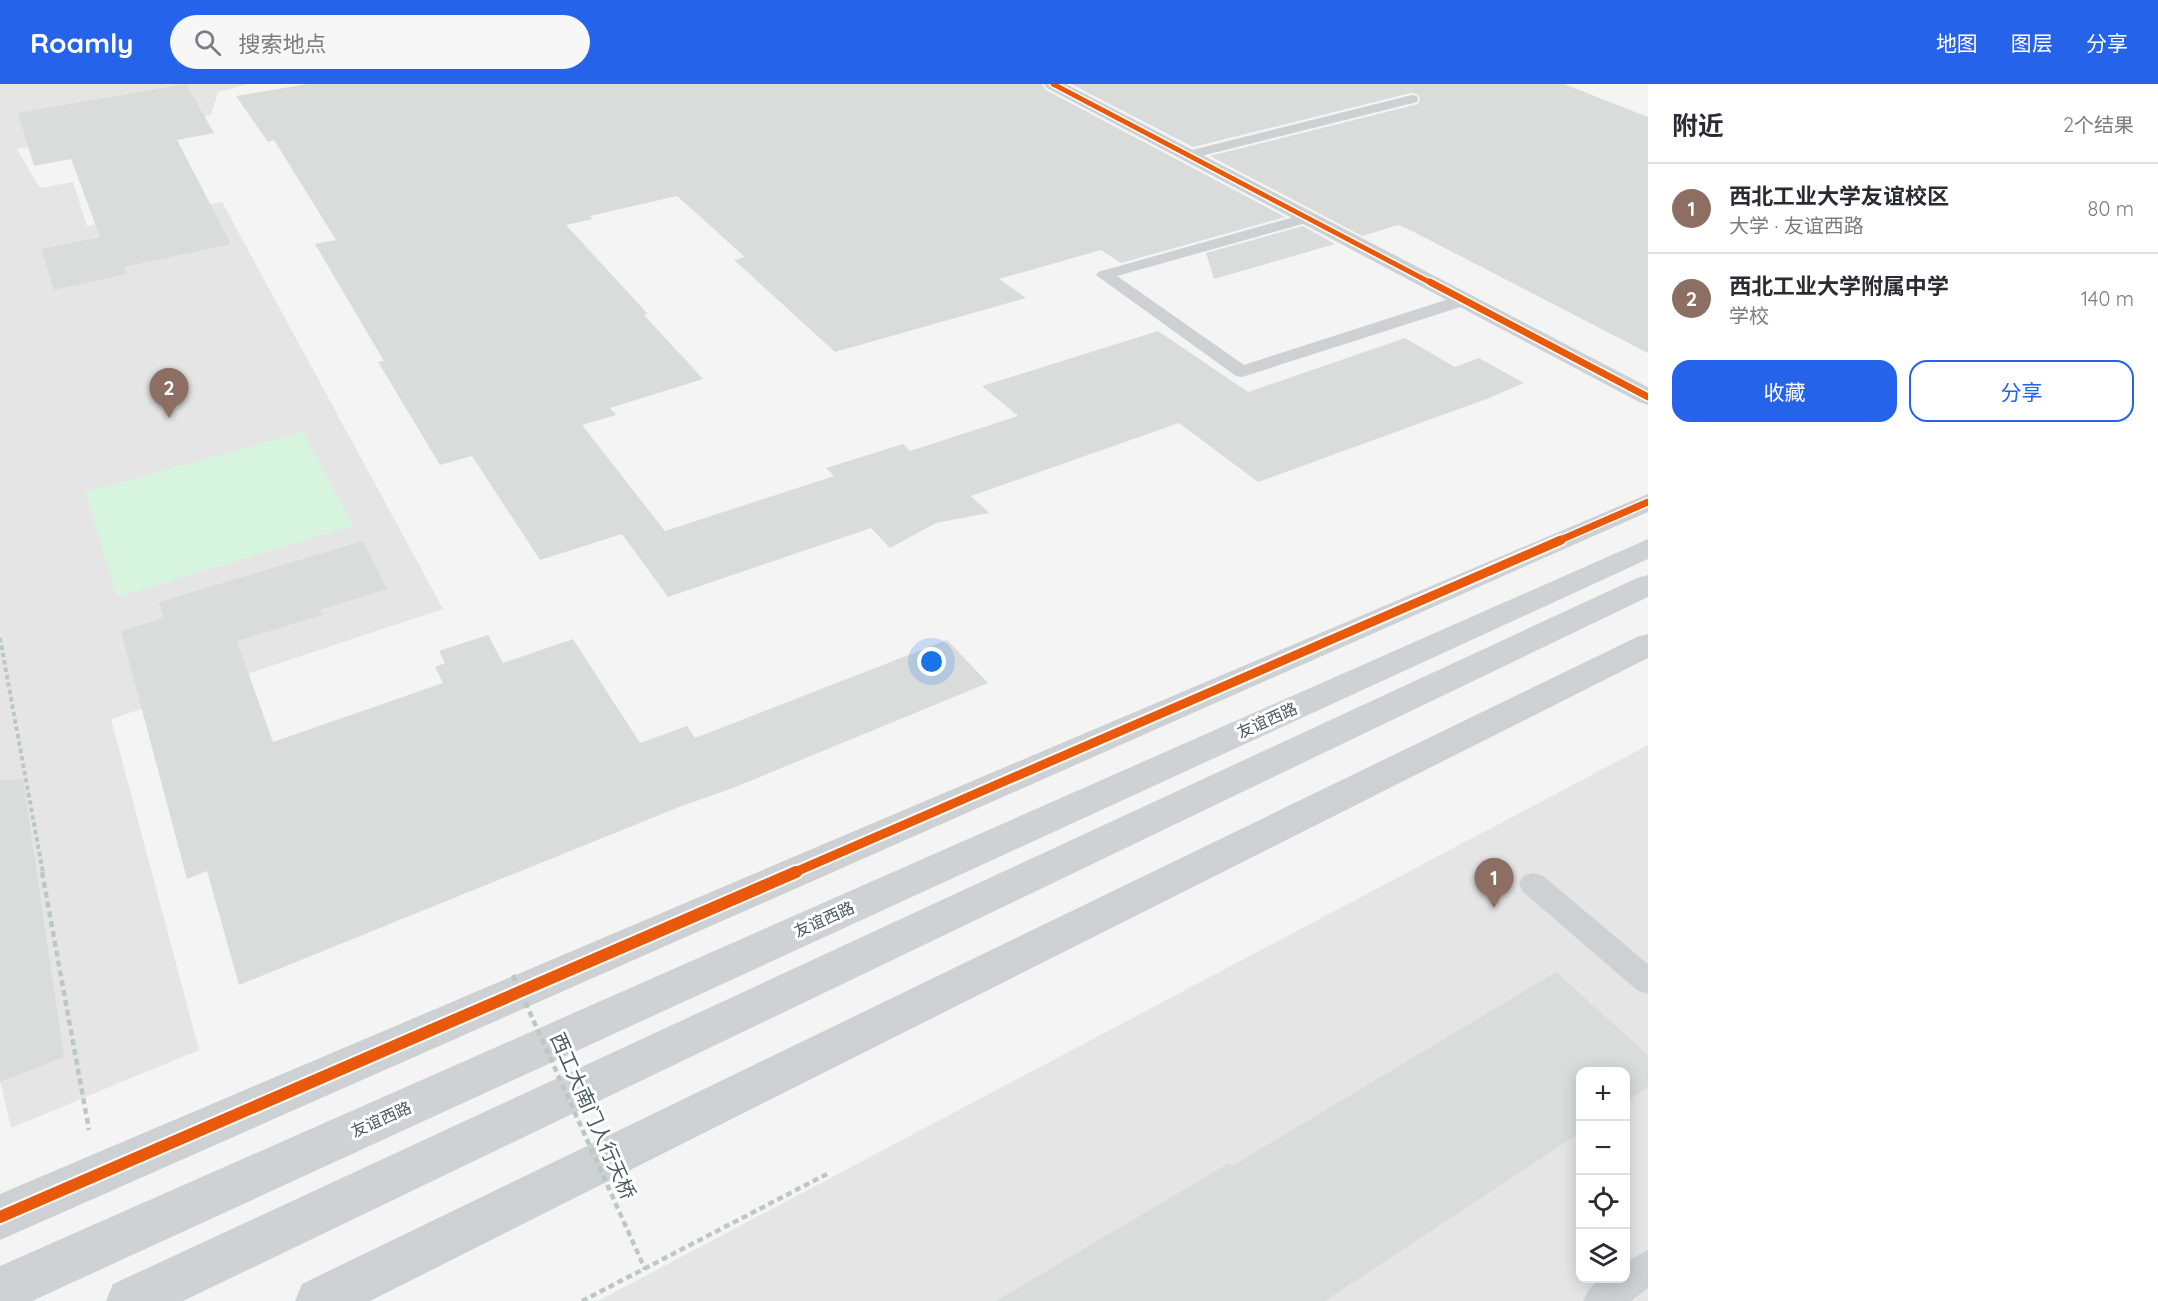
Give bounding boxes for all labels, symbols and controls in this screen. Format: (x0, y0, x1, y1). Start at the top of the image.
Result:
search box (170, 15, 590, 69)
text: Roamly (30, 25, 134, 60)
icon: search (191, 26, 224, 59)
text: 搜索地点 (239, 30, 327, 58)
text: 地图 (1936, 30, 1978, 56)
text: 图层 (2011, 30, 2053, 56)
text: 分享 (2086, 30, 2128, 56)
text: 附近 (1672, 109, 1724, 142)
text: 2个结果 (2063, 112, 2134, 137)
text: 西北工业大学友谊校区 (1729, 182, 1949, 210)
text: 1 (1688, 196, 1695, 221)
text: 80 m (2088, 196, 2134, 221)
text: 大学 · 友谊西路 (1729, 213, 1864, 238)
text: 西北工业大学附属中学 (1729, 272, 1949, 300)
text: 2 (1686, 286, 1697, 311)
text: 140 m (2081, 286, 2134, 311)
text: 学校 (1729, 303, 1769, 328)
button: 收藏 (1672, 360, 1897, 422)
button: 分享 (1909, 360, 2134, 422)
pin: 2 (150, 368, 188, 418)
your location (917, 647, 946, 676)
street label: 友谊西路 (1234, 698, 1300, 742)
pin: 1 (1474, 858, 1514, 908)
street label: 友谊西路 (791, 897, 857, 941)
street label: 西工大南门人行天桥 (545, 1028, 641, 1203)
map controls (1576, 1067, 1630, 1283)
button: + (1576, 1067, 1630, 1121)
street label: 友谊西路 (348, 1097, 414, 1141)
button: − (1576, 1121, 1630, 1175)
button: locate (1576, 1175, 1630, 1229)
button: layers (1576, 1229, 1630, 1283)

